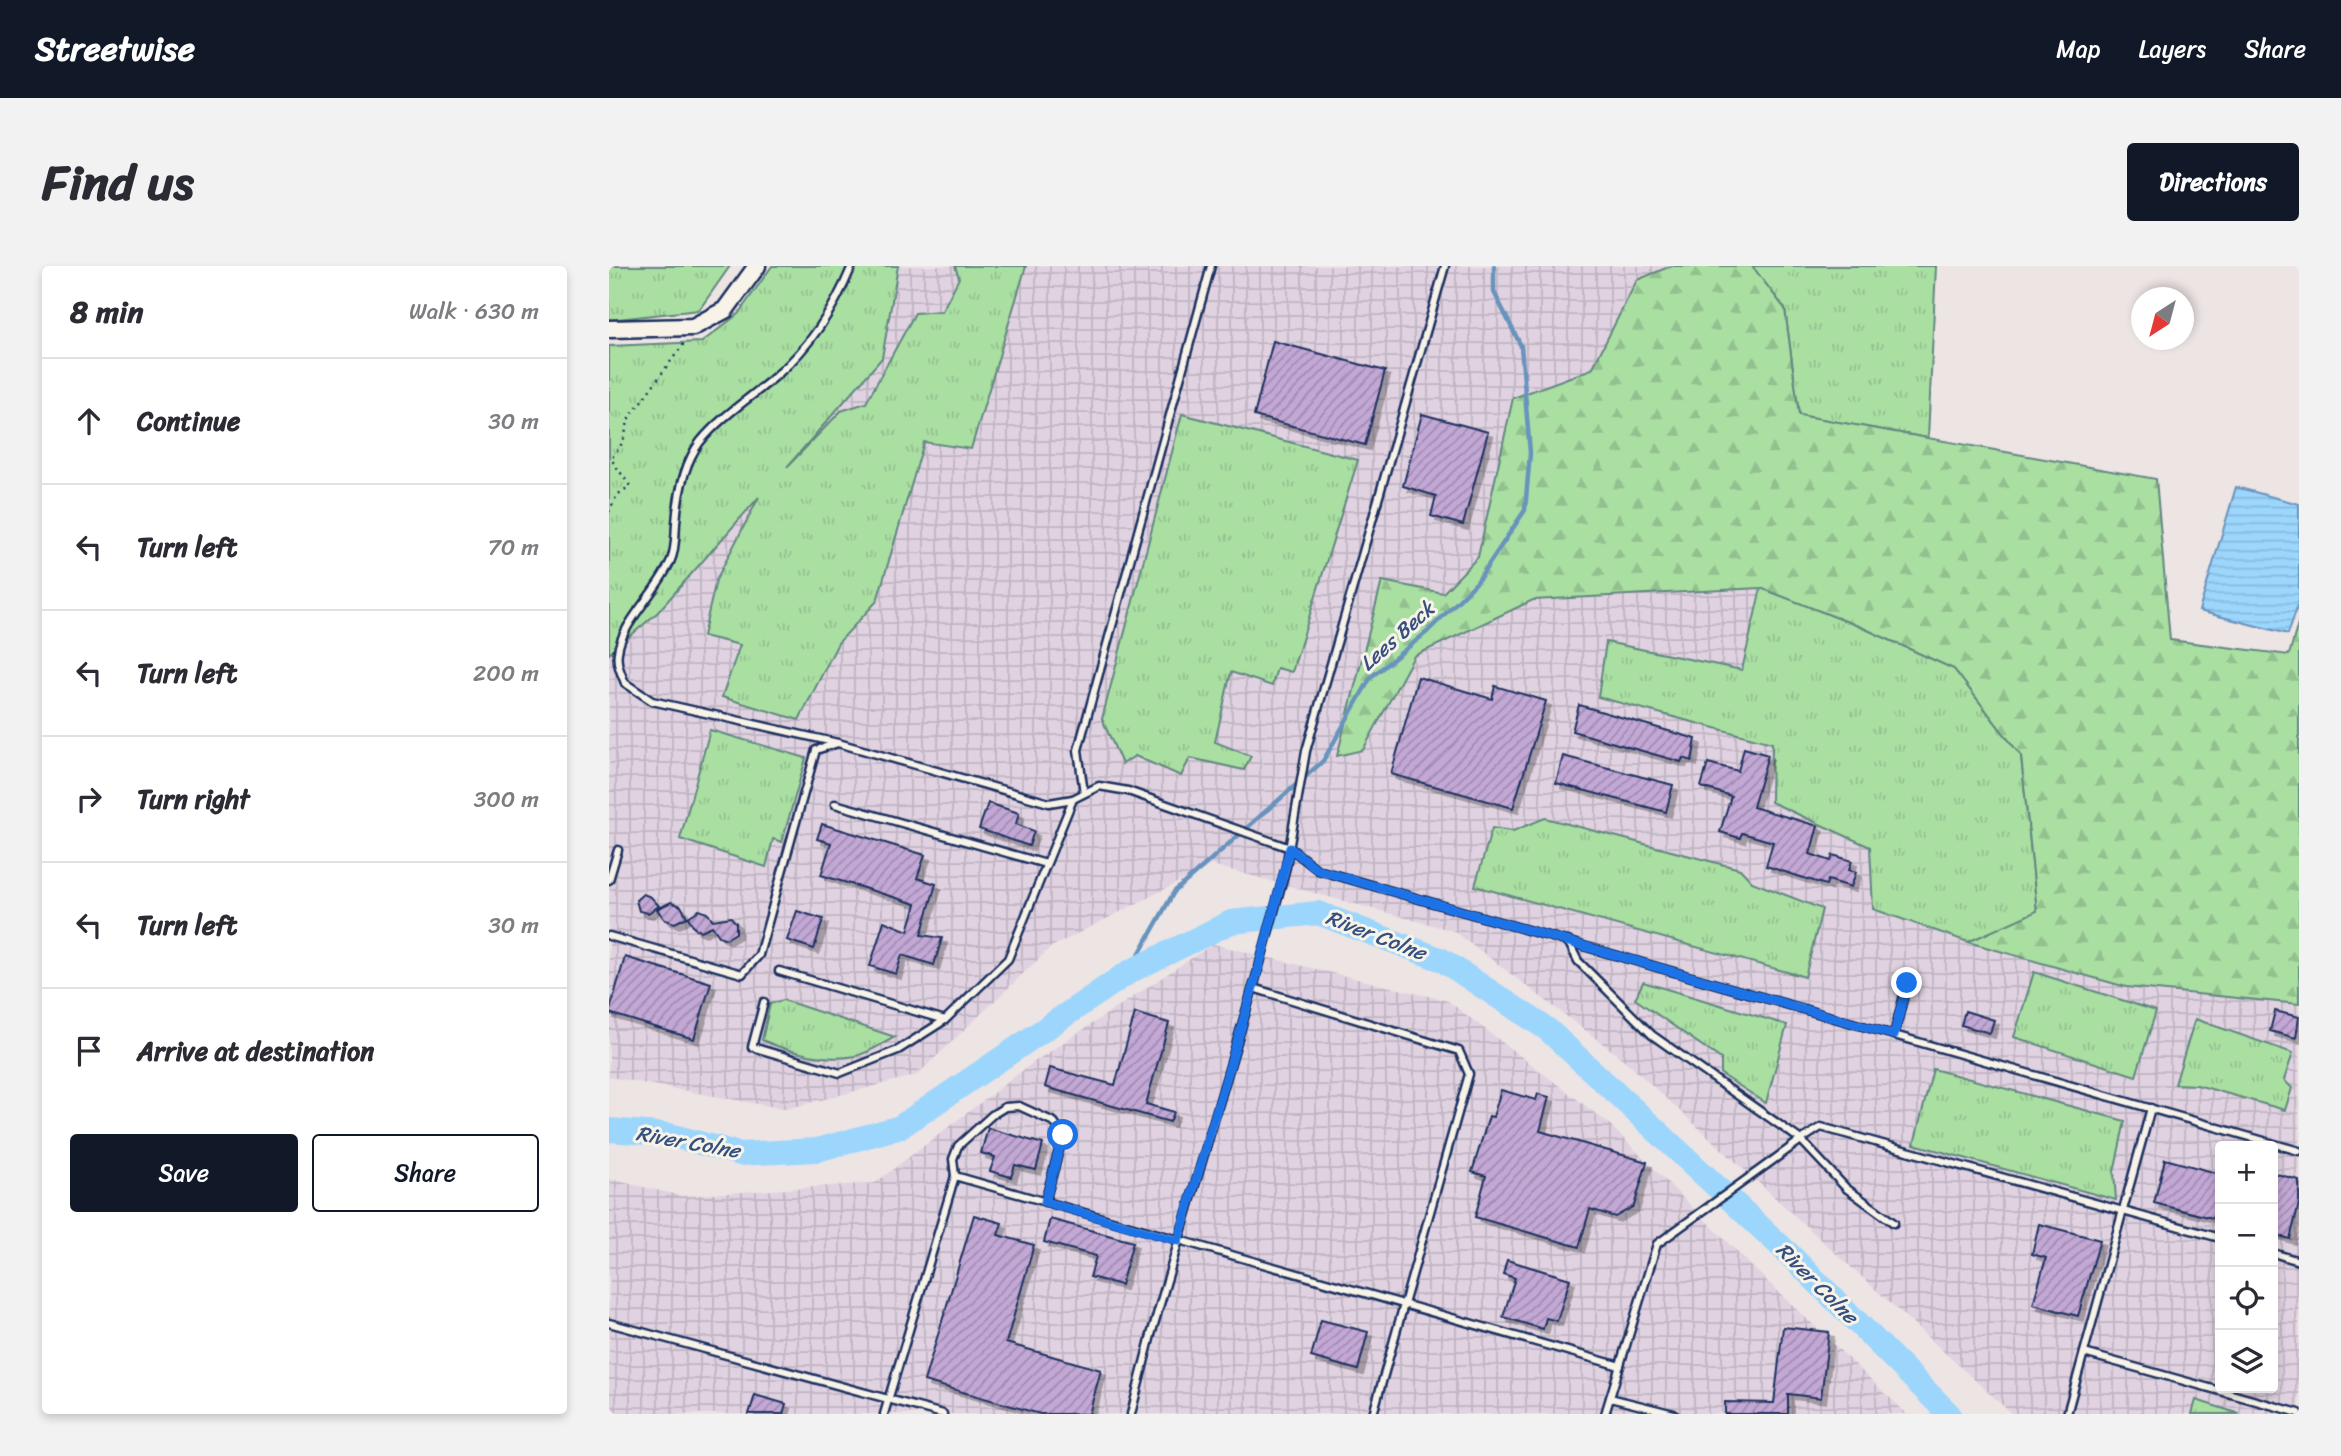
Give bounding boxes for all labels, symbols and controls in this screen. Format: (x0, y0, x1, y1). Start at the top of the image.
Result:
text: Streetwise (35, 20, 195, 78)
text: Map (2056, 28, 2101, 70)
text: Layers (2139, 28, 2206, 70)
text: Share (2244, 28, 2306, 70)
text: Find us (42, 139, 194, 226)
button: Directions (2127, 143, 2299, 221)
text: 8 min (70, 285, 143, 339)
north arrow (2131, 287, 2194, 350)
text: Walk · 630 m (409, 291, 539, 332)
text: Continue (137, 398, 240, 444)
text: 30 m (488, 401, 539, 442)
icon: ahead (70, 402, 108, 440)
text: Turn left (137, 524, 237, 570)
text: 70 m (488, 527, 539, 568)
icon: left (70, 528, 108, 566)
water label: Lees Beck (1350, 590, 1445, 681)
text: Turn left (137, 650, 237, 696)
text: 200 m (473, 653, 539, 694)
icon: left (70, 654, 108, 692)
text: Turn right (137, 776, 250, 822)
text: 300 m (474, 779, 539, 820)
icon: right (70, 780, 108, 818)
water label: River Colne (1320, 898, 1434, 972)
text: Turn left (137, 902, 237, 948)
text: 30 m (488, 905, 539, 946)
icon: left (70, 906, 108, 944)
route end (1891, 967, 1922, 998)
text: Arrive at destination (137, 1028, 374, 1074)
icon: arrive (70, 1032, 108, 1070)
water label: River Colne (633, 1114, 745, 1170)
route start (1047, 1119, 1078, 1150)
button: Save (70, 1134, 298, 1212)
button: Share (312, 1134, 539, 1212)
map controls (2215, 1141, 2278, 1393)
button: + (2215, 1141, 2278, 1204)
button: − (2215, 1204, 2278, 1267)
water label: River Colne (1767, 1233, 1869, 1335)
button: locate (2215, 1267, 2278, 1330)
button: layers (2215, 1330, 2278, 1393)

